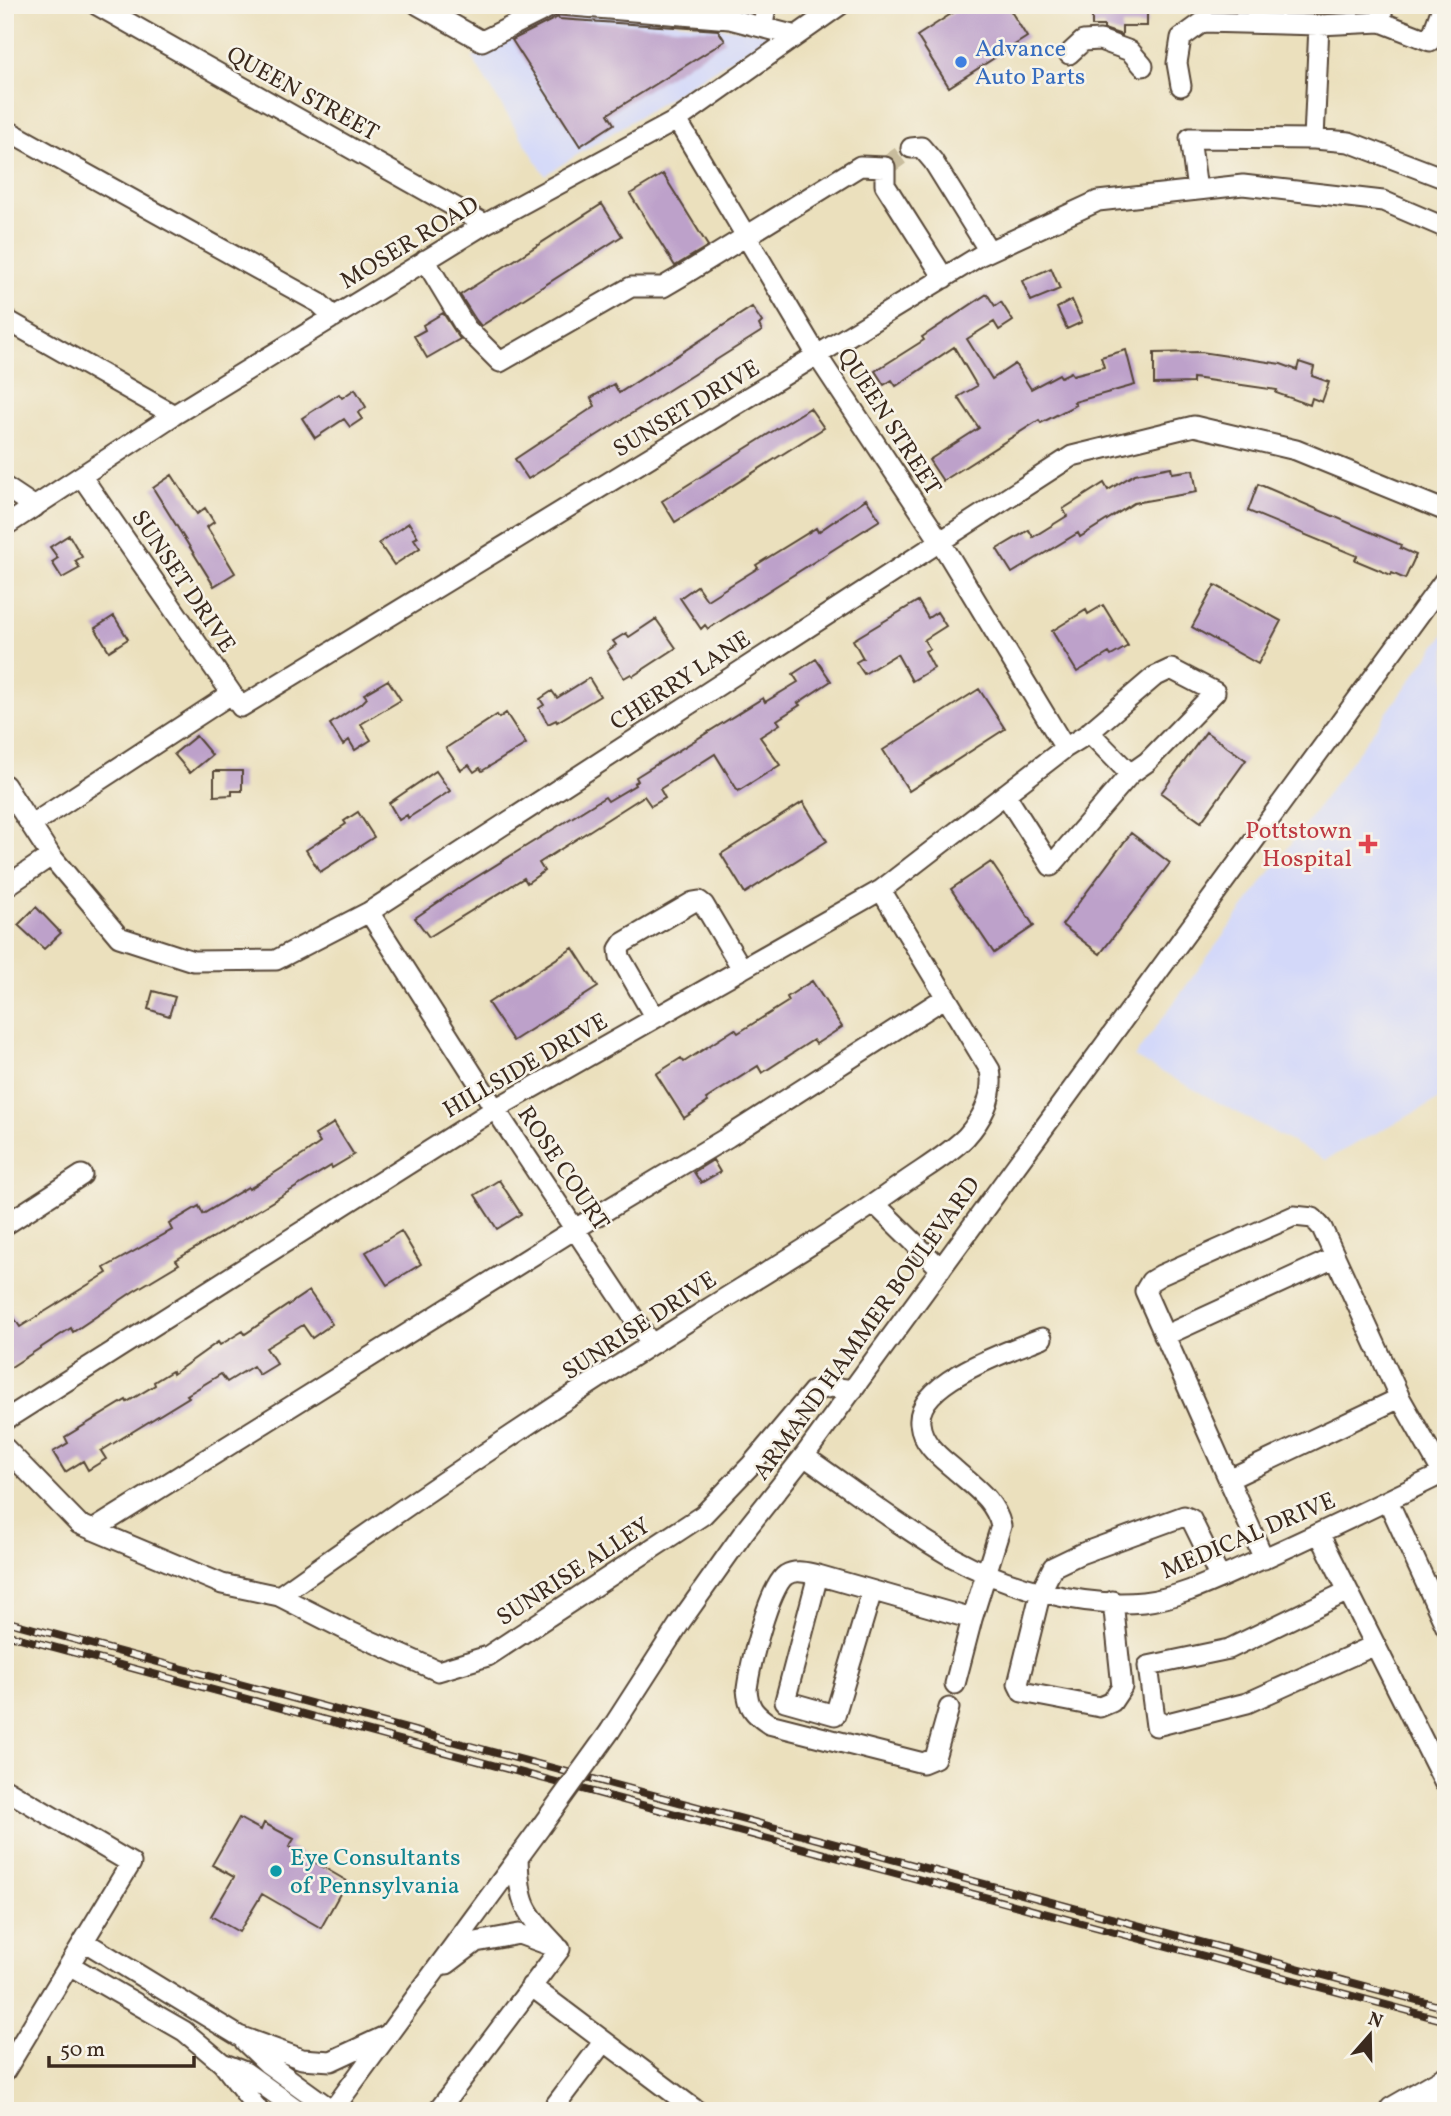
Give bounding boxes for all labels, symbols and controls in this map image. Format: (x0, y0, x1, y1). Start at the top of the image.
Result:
place label: Advance Auto Parts (975, 33, 1085, 95)
street label: QUEEN STREET (220, 39, 384, 151)
marker: Advance Auto Parts (953, 54, 969, 70)
street label: MOSER ROAD (334, 189, 486, 299)
street label: QUEEN STREET (828, 342, 949, 503)
street label: SUNSET DRIVE (607, 352, 767, 467)
street label: SUNSET DRIVE (122, 504, 243, 660)
street label: CHERRY LANE (604, 623, 758, 740)
place label: Pottstown Hospital (1245, 815, 1352, 877)
marker: Pottstown Hospital (1358, 834, 1378, 854)
street label: HILLSIDE DRIVE (437, 1006, 615, 1128)
street label: ROSE COURT (508, 1100, 617, 1238)
street label: ARMAND HAMMER BOULEVARD (746, 1170, 990, 1488)
street label: SUNRISE DRIVE (556, 1264, 724, 1389)
street label: MEDICAL DRIVE (1156, 1485, 1341, 1589)
street label: SUNRISE ALLEY (490, 1510, 658, 1635)
place label: Eye Consultants of Pennsylvania (290, 1842, 461, 1904)
marker: Eye Consultants of Pennsylvania (268, 1863, 284, 1879)
north arrow (1336, 2000, 1406, 2070)
text: N (1364, 2006, 1386, 2036)
scale bar (49, 2025, 194, 2069)
text: 50 m (60, 2036, 105, 2065)

